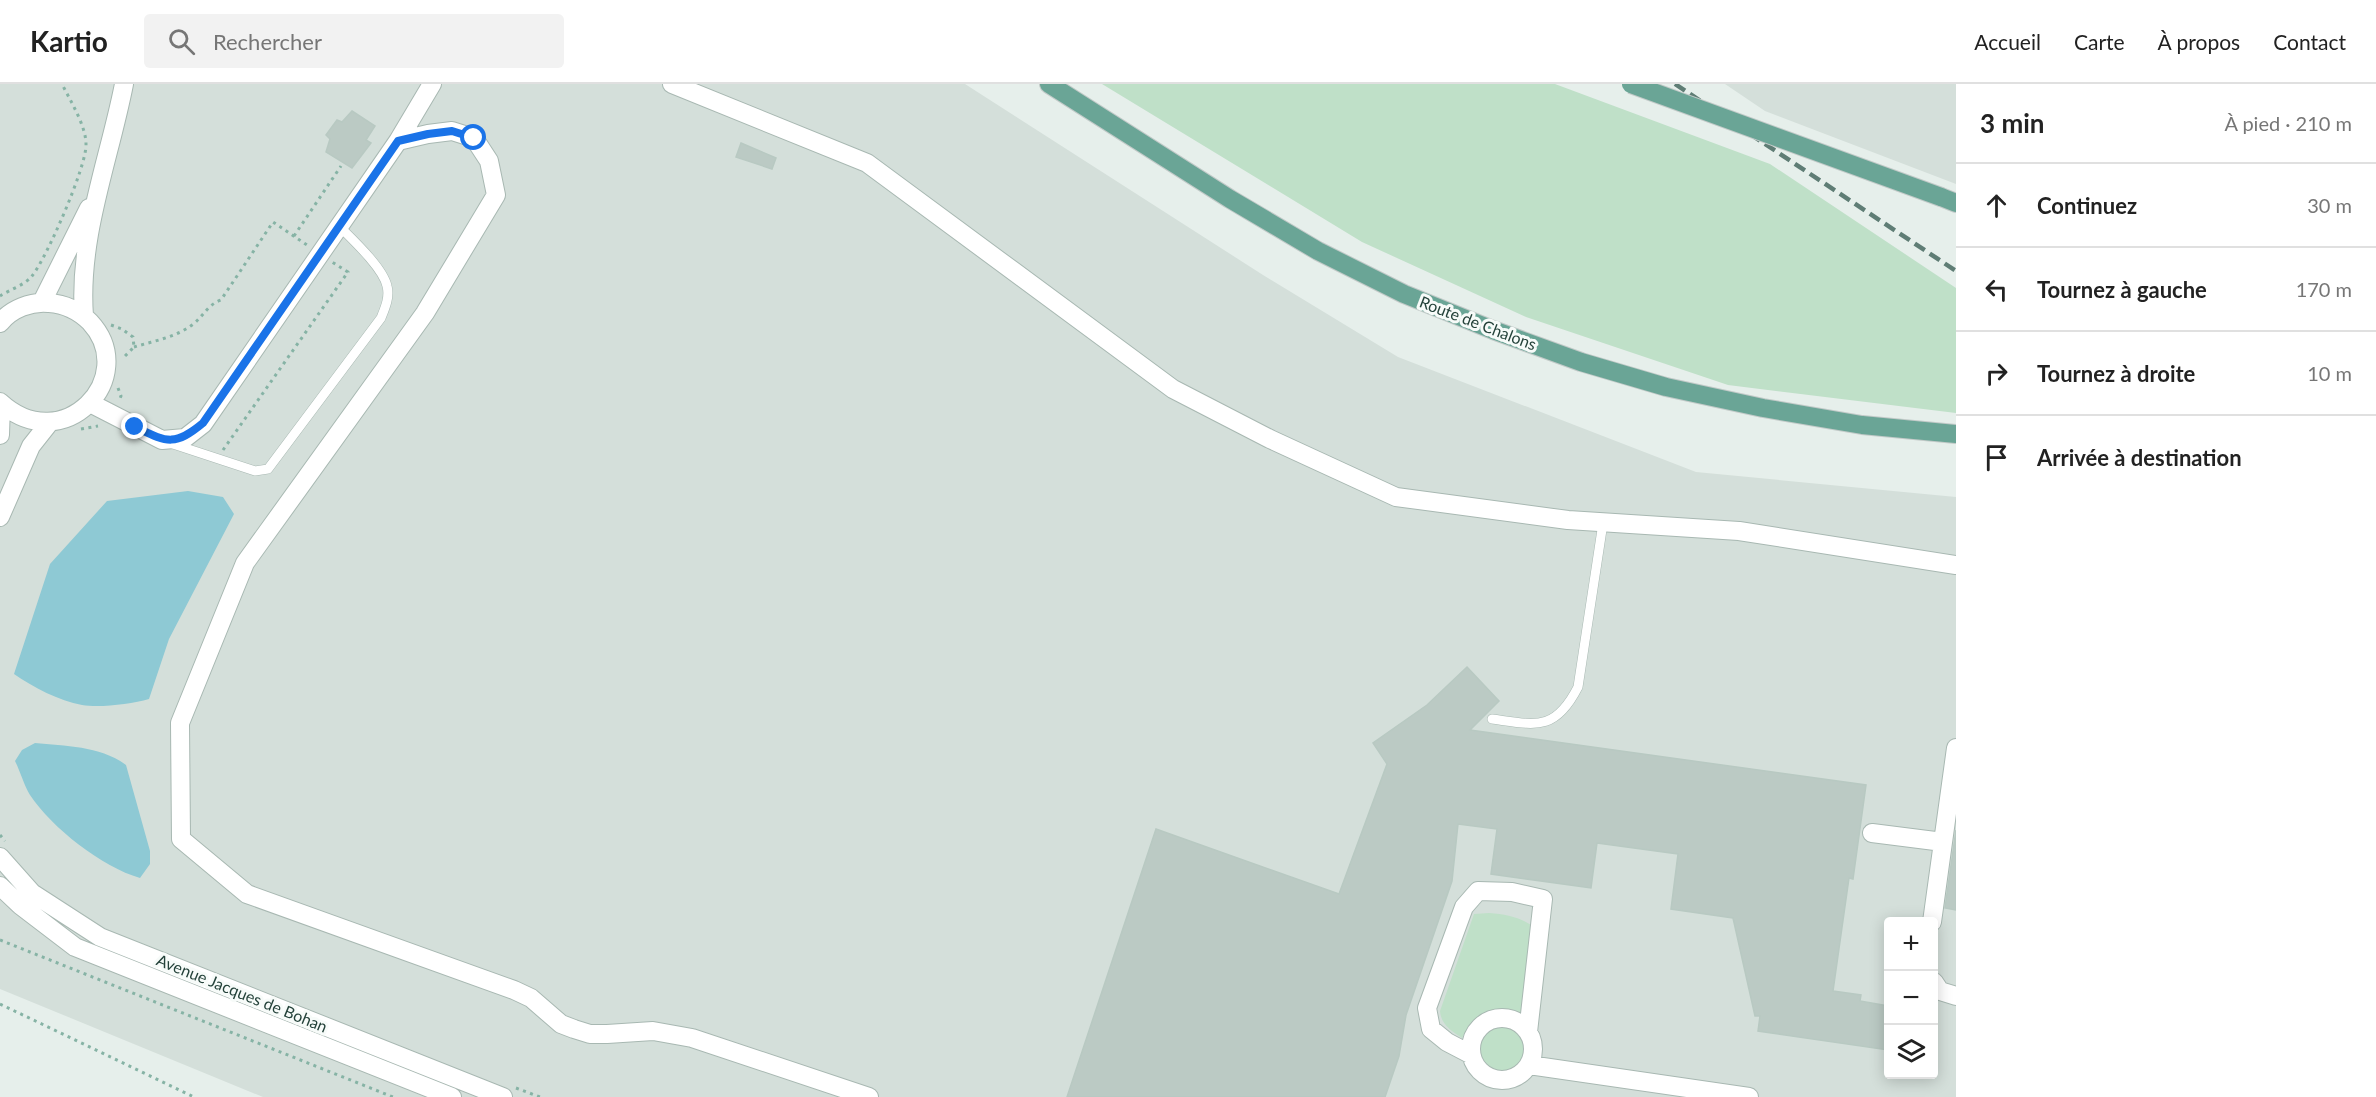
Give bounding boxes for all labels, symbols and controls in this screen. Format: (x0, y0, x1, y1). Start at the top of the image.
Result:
search box (144, 14, 564, 68)
text: Kartio (30, 24, 108, 58)
icon: search (165, 25, 198, 58)
text: Rechercher (213, 28, 322, 55)
text: Accueil (1974, 29, 2041, 54)
text: Carte (2074, 29, 2125, 54)
text: À propos (2158, 29, 2240, 54)
text: Contact (2273, 29, 2346, 54)
text: 3 min (1980, 107, 2044, 139)
text: À pied · 210 m (2224, 111, 2352, 135)
route start (460, 124, 486, 150)
icon: ahead (1980, 189, 2013, 222)
text: Continuez (2037, 192, 2137, 219)
text: 30 m (2307, 193, 2352, 217)
icon: left (1980, 273, 2013, 306)
text: Tournez à gauche (2037, 276, 2207, 303)
text: 170 m (2296, 277, 2352, 301)
street label: Route de Chalons (1417, 292, 1539, 354)
icon: right (1980, 357, 2013, 390)
text: Tournez à droite (2037, 360, 2195, 387)
text: 10 m (2307, 361, 2352, 385)
route end (121, 413, 147, 439)
icon: arrive (1980, 441, 2013, 474)
text: Arrivée à destination (2037, 444, 2242, 471)
map controls (1884, 917, 1938, 1079)
button: + (1884, 917, 1938, 971)
street label: Avenue Jacques de Bohan (154, 950, 330, 1036)
button: − (1884, 971, 1938, 1025)
button: layers (1884, 1025, 1938, 1079)

